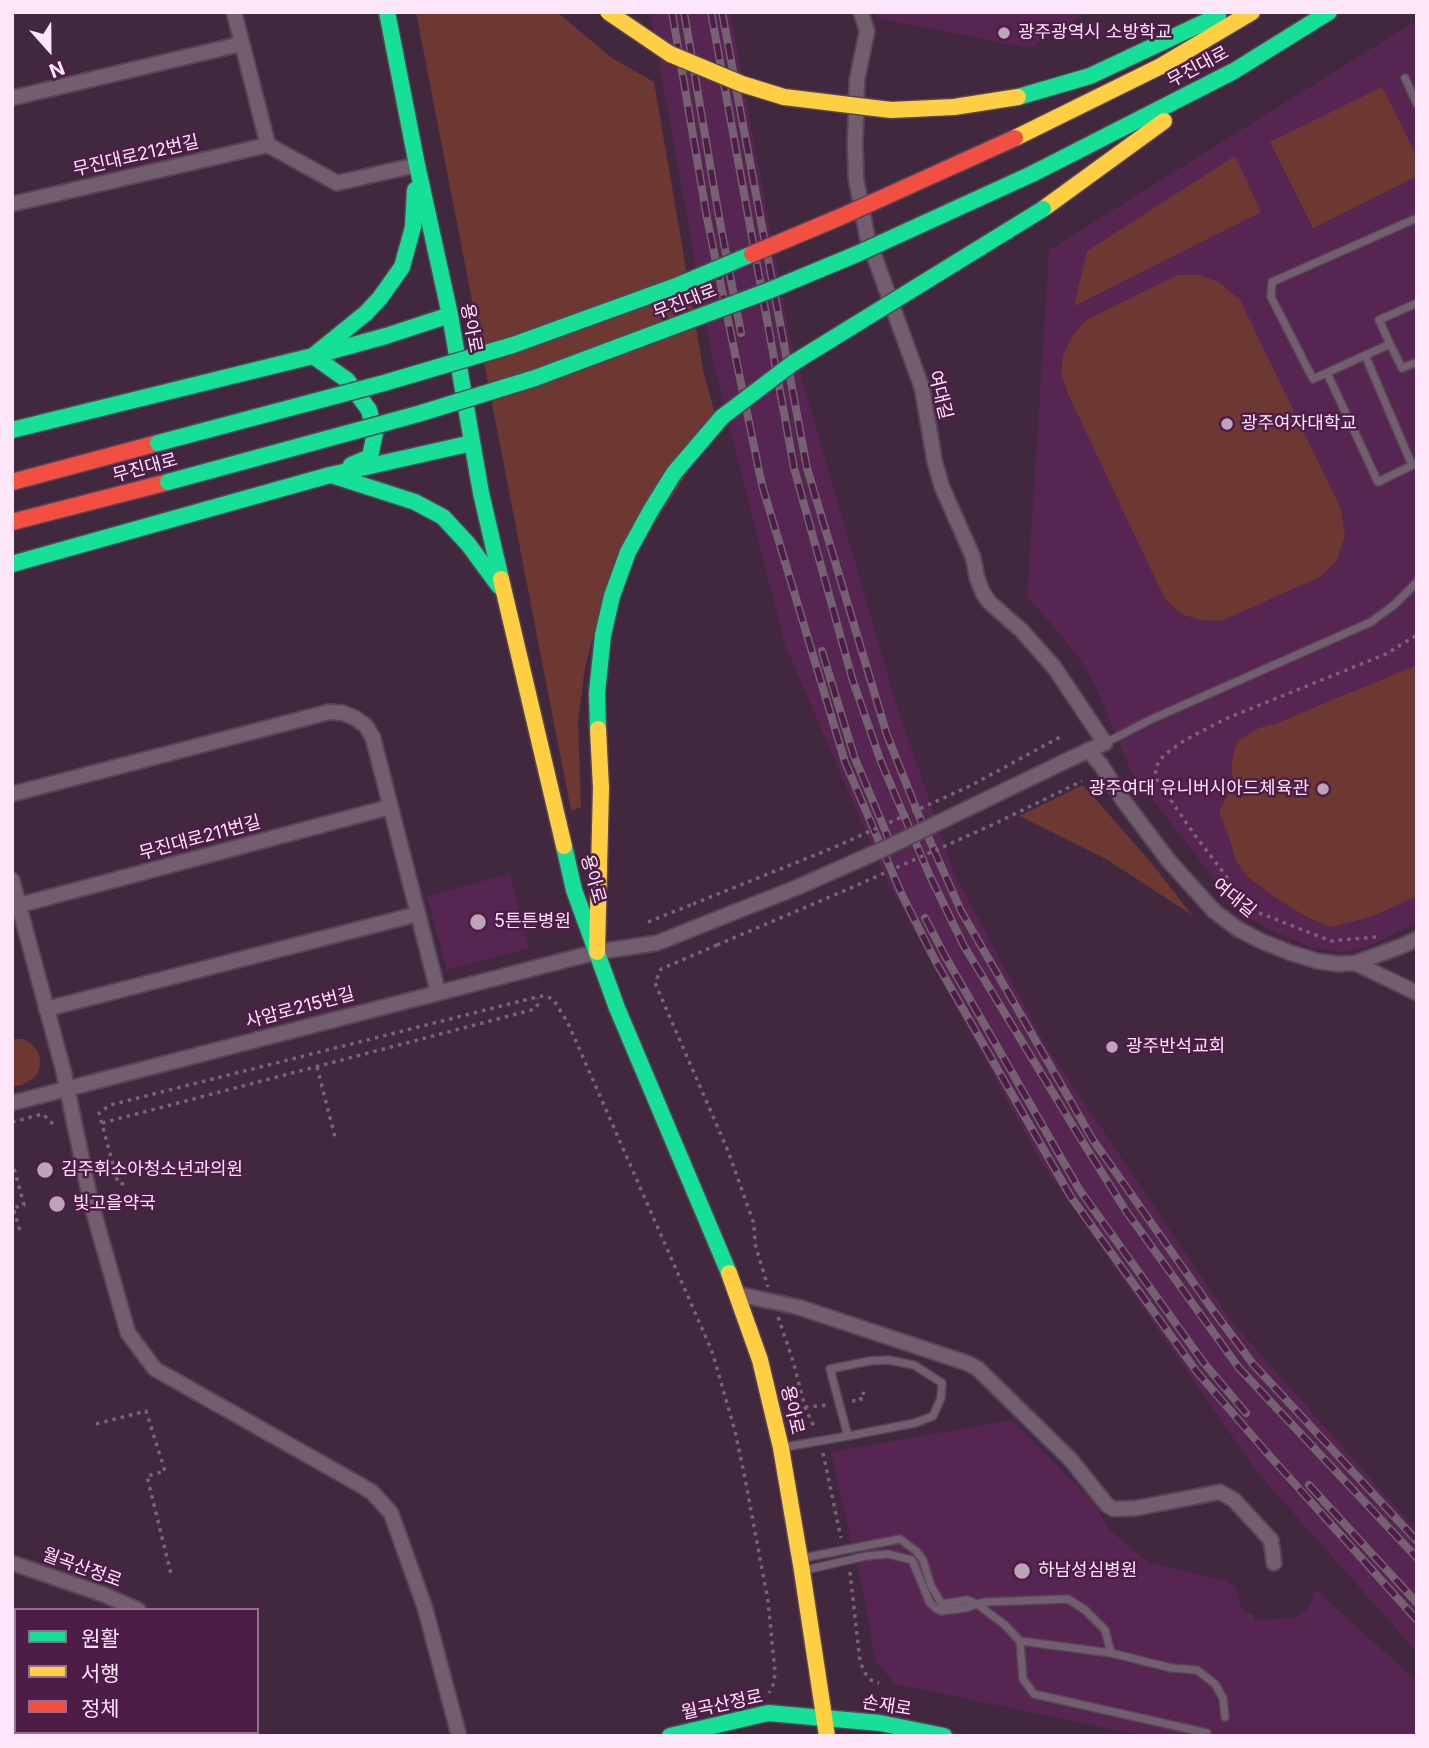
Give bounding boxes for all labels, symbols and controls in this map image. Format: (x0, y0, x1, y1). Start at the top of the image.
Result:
north arrow (14, 14, 84, 84)
place label: 광주광역시 소방학교 (1018, 22, 1172, 44)
marker: 광주광역시 소방학교 (996, 25, 1012, 41)
street label: 무진대로 (1164, 42, 1232, 92)
text: N (46, 56, 68, 82)
street label: 무진대로212번길 (71, 131, 201, 181)
street label: 무진대로 (650, 280, 720, 324)
street label: 용아로 (456, 302, 486, 354)
street label: 여대길 (924, 368, 956, 422)
place label: 광주여자대학교 (1241, 413, 1357, 435)
marker: 광주여자대학교 (1219, 416, 1235, 432)
street label: 무진대로 (110, 449, 180, 487)
place label: 광주여대 유니버시아드체육관 (1089, 778, 1309, 800)
marker: 광주여대 유니버시아드체육관 (1315, 781, 1331, 797)
street label: 무진대로211번길 (137, 811, 263, 865)
street label: 용아로 (576, 852, 610, 906)
street label: 여대길 (1208, 874, 1260, 922)
place label: 5튼튼병원 (494, 911, 571, 933)
marker: 5튼튼병원 (468, 912, 488, 932)
street label: 사암로215번길 (243, 983, 357, 1033)
place label: 광주반석교회 (1126, 1036, 1225, 1058)
marker: 광주반석교회 (1104, 1039, 1120, 1055)
place label: 김주휘소아청소년과의원 (61, 1159, 243, 1181)
marker: 김주휘소아청소년과의원 (35, 1160, 55, 1180)
place label: 빛고을약국 (73, 1193, 156, 1215)
marker: 빛고을약국 (47, 1194, 67, 1214)
street label: 용아로 (776, 1383, 808, 1437)
street label: 월곡산정로 (39, 1544, 125, 1592)
place label: 하남성심병원 (1038, 1560, 1137, 1582)
marker: 하남성심병원 (1012, 1561, 1032, 1581)
legend (14, 1608, 259, 1734)
text: 원활 (81, 1626, 120, 1651)
text: 서행 (81, 1661, 120, 1686)
street label: 월곡산정로 (679, 1686, 765, 1724)
street label: 손재로 (861, 1691, 913, 1721)
text: 정체 (81, 1696, 120, 1721)

